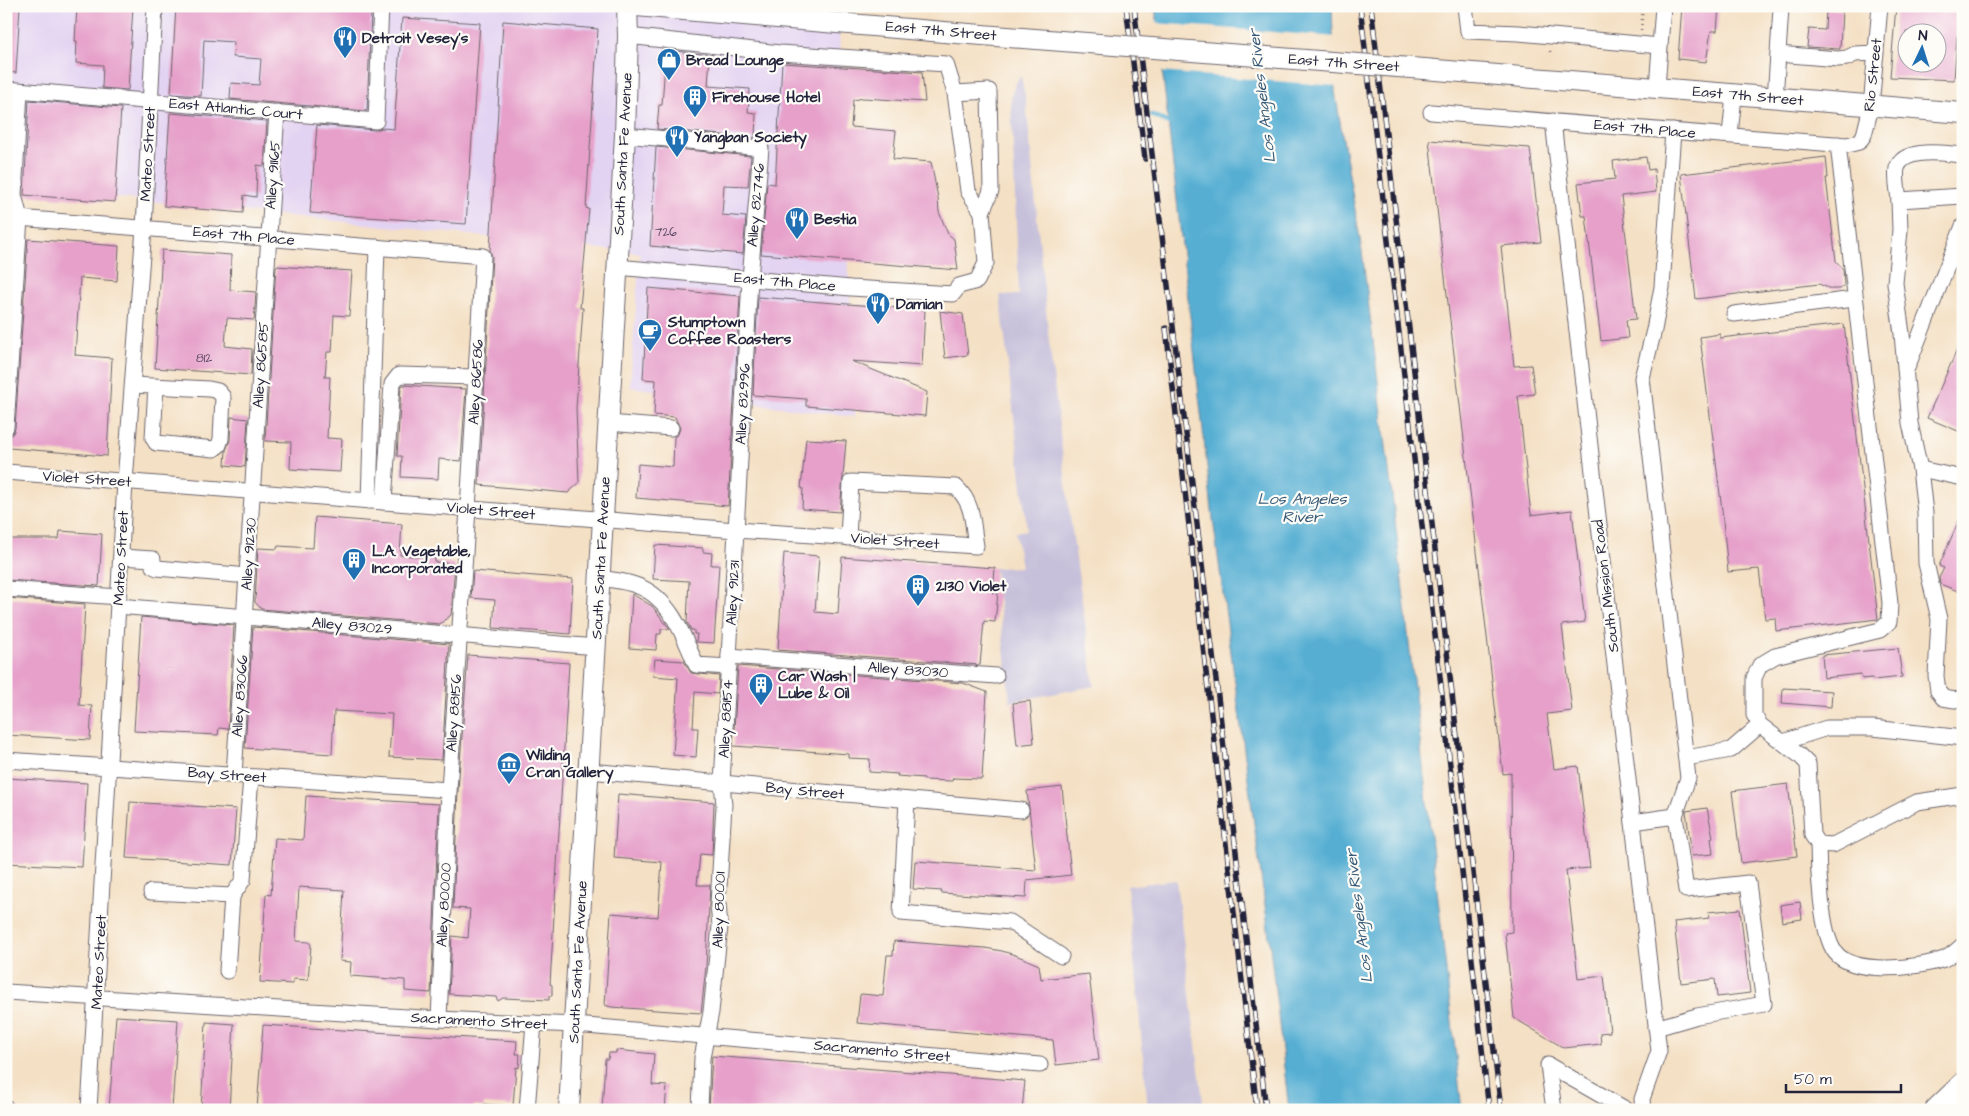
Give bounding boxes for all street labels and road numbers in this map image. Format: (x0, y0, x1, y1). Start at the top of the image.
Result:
street label: East 7th Street (885, 16, 997, 46)
street label: Rio Street (1859, 37, 1887, 113)
street label: East 7th Street (1288, 49, 1400, 77)
street label: South Santa Fe Avenue (608, 72, 638, 236)
street label: East 7th Street (1692, 81, 1804, 111)
street label: East Atlantic Court (168, 93, 304, 125)
street label: Mateo Street (135, 106, 161, 202)
street label: East 7th Place (1593, 114, 1697, 144)
street label: Alley 91165 (260, 139, 287, 210)
street label: Alley 82746 (742, 162, 771, 248)
street label: East 7th Place (192, 221, 296, 251)
street label: East 7th Place (733, 267, 837, 297)
street label: Alley 86585 (247, 321, 276, 409)
street label: Alley 86586 (463, 338, 490, 425)
street label: Alley 82996 (730, 362, 757, 445)
street label: Violet Street (42, 465, 132, 493)
street label: South Santa Fe Avenue (586, 476, 616, 640)
street label: Violet Street (446, 497, 536, 525)
street label: Mateo Street (108, 510, 134, 606)
street label: Alley 91230 (236, 516, 263, 591)
street label: South Mission Road (1587, 518, 1625, 654)
street label: Violet Street (850, 527, 940, 555)
street label: Alley 91231 (721, 560, 746, 626)
street label: Alley 83029 (311, 612, 393, 641)
street label: Alley 83066 (227, 654, 254, 738)
street label: Alley 83030 (867, 657, 949, 684)
street label: Alley 88156 (441, 673, 468, 753)
street label: Alley 88154 (713, 679, 740, 759)
street label: Bay Street (187, 762, 267, 789)
street label: Bay Street (765, 777, 845, 806)
street label: Alley 80000 (431, 862, 458, 948)
street label: Alley 80001 (707, 871, 732, 949)
street label: South Santa Fe Avenue (563, 880, 593, 1044)
street label: Mateo Street (86, 914, 112, 1010)
street label: Sacramento Street (410, 1007, 548, 1035)
street label: Sacramento Street (813, 1035, 951, 1067)

